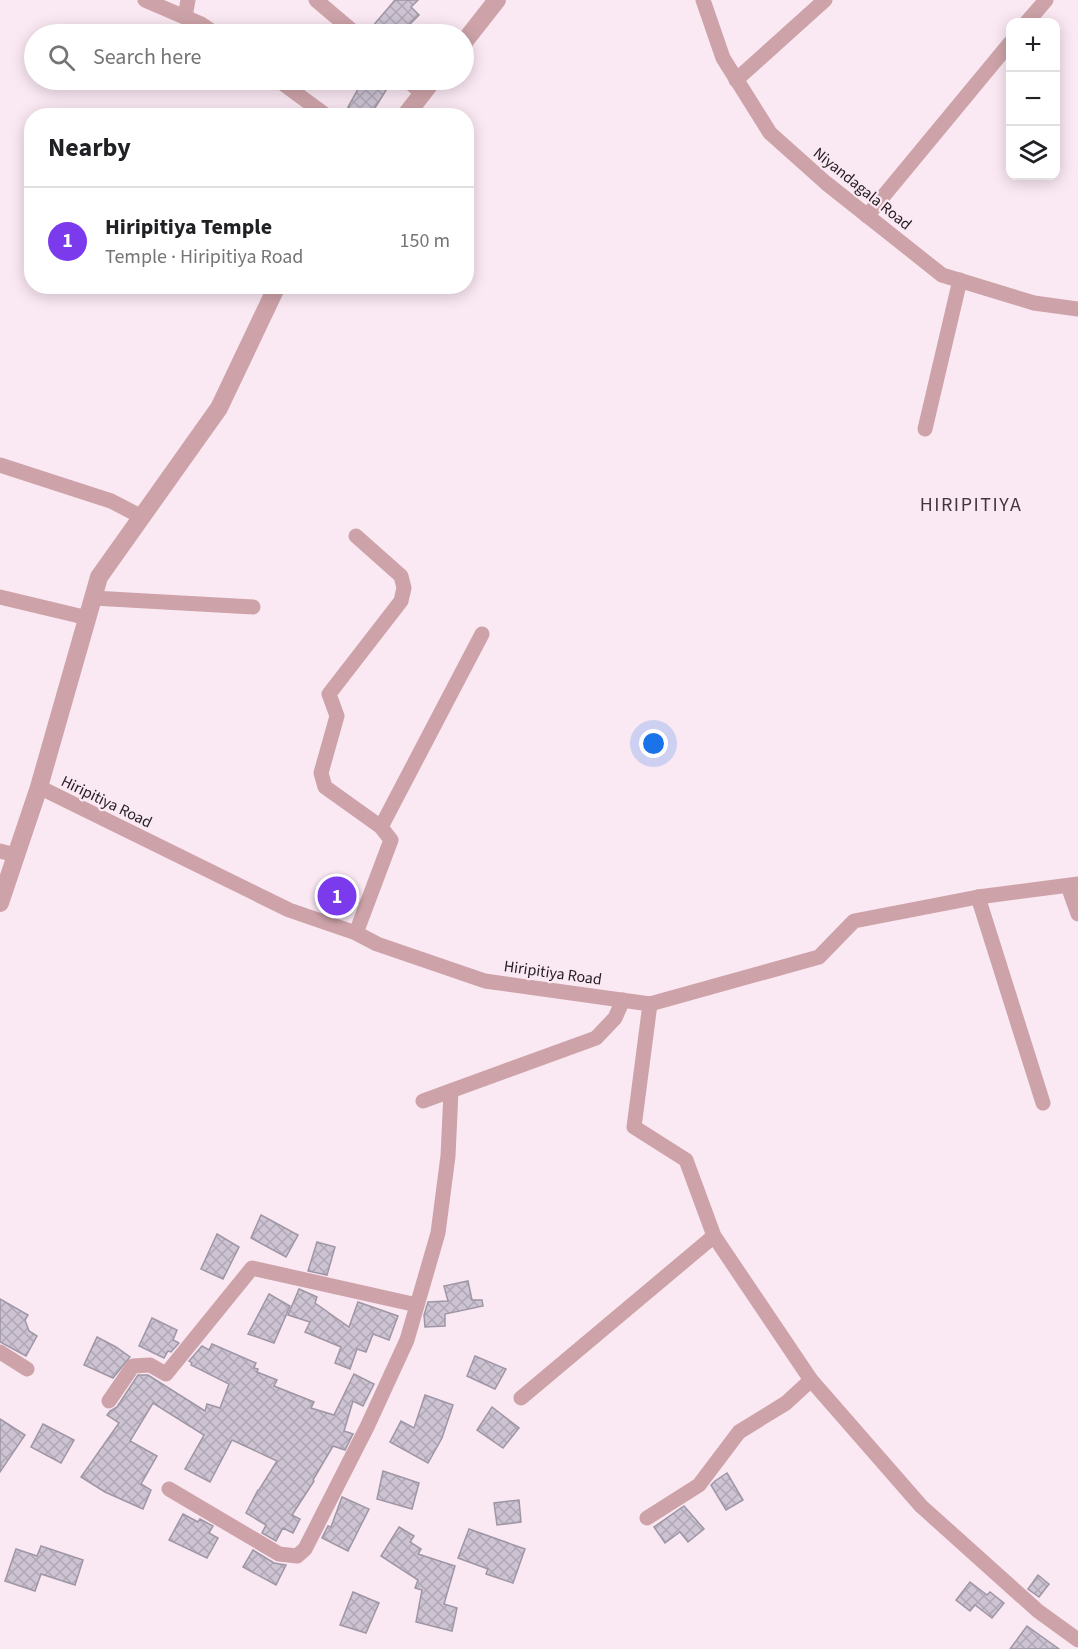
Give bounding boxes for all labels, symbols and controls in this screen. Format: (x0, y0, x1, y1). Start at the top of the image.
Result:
map controls (1006, 18, 1060, 180)
button: + (1006, 18, 1060, 72)
search box (24, 24, 474, 90)
icon: search (45, 41, 78, 74)
text: Search here (93, 41, 201, 73)
button: − (1006, 72, 1060, 126)
button: layers (1006, 126, 1060, 180)
text: Nearby (48, 129, 131, 166)
street label: Niyandagala Road (809, 142, 916, 235)
text: Hiripitiya Temple (105, 211, 272, 243)
text: 1 (62, 227, 73, 255)
text: 150 m (400, 227, 450, 255)
text: Temple · Hiripitiya Road (105, 243, 303, 271)
district label: HIRIPITIYA (920, 491, 1022, 519)
your location (639, 729, 668, 758)
street label: Hiripitiya Road (57, 770, 156, 833)
pin: 1 (318, 874, 356, 918)
street label: Hiripitiya Road (502, 955, 603, 991)

